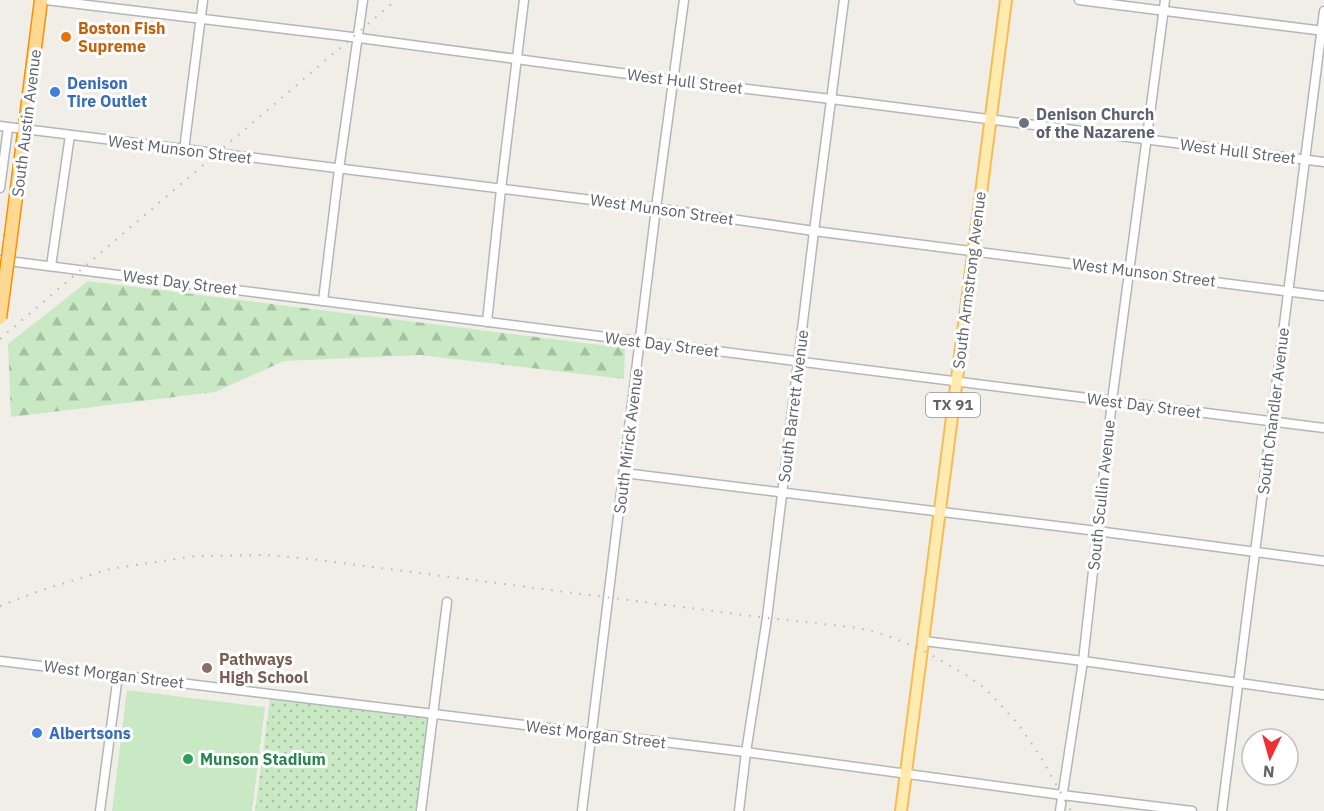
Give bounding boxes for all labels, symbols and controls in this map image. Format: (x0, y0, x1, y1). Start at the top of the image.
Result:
place label: Boston Fish Supreme (78, 18, 166, 56)
marker: Boston Fish Supreme (59, 30, 73, 44)
street label: South Austin Avenue (7, 48, 45, 198)
street label: West Hull Street (626, 64, 744, 98)
place label: Denison Tire Outlet (67, 73, 147, 111)
marker: Denison Tire Outlet (48, 85, 62, 99)
place label: Denison Church of the Nazarene (1036, 104, 1155, 142)
marker: Denison Church of the Nazarene (1017, 116, 1031, 130)
street label: West Munson Street (107, 130, 253, 168)
street label: West Hull Street (1179, 134, 1297, 168)
street label: West Munson Street (589, 189, 735, 229)
street label: South Armstrong Avenue (948, 190, 990, 370)
street label: West Munson Street (1071, 253, 1217, 291)
street label: West Day Street (122, 265, 238, 299)
street label: South Chandler Avenue (1253, 326, 1293, 496)
street label: West Day Street (604, 327, 720, 361)
street label: South Barrett Avenue (774, 328, 812, 483)
street label: South Mirick Avenue (609, 367, 647, 515)
street label: West Day Street (1086, 388, 1202, 422)
road number: TX 91 (926, 393, 980, 417)
street label: South Scullin Avenue (1083, 419, 1119, 571)
place label: Pathways High School (219, 649, 308, 687)
street label: West Morgan Street (43, 655, 185, 693)
marker: Pathways High School (200, 661, 214, 675)
street label: West Morgan Street (525, 715, 667, 753)
place label: Albertsons (49, 723, 131, 743)
marker: Albertsons (30, 726, 44, 740)
north arrow (1240, 727, 1300, 787)
place label: Munson Stadium (200, 749, 326, 769)
marker: Munson Stadium (181, 752, 195, 766)
text: N (1262, 761, 1275, 782)

